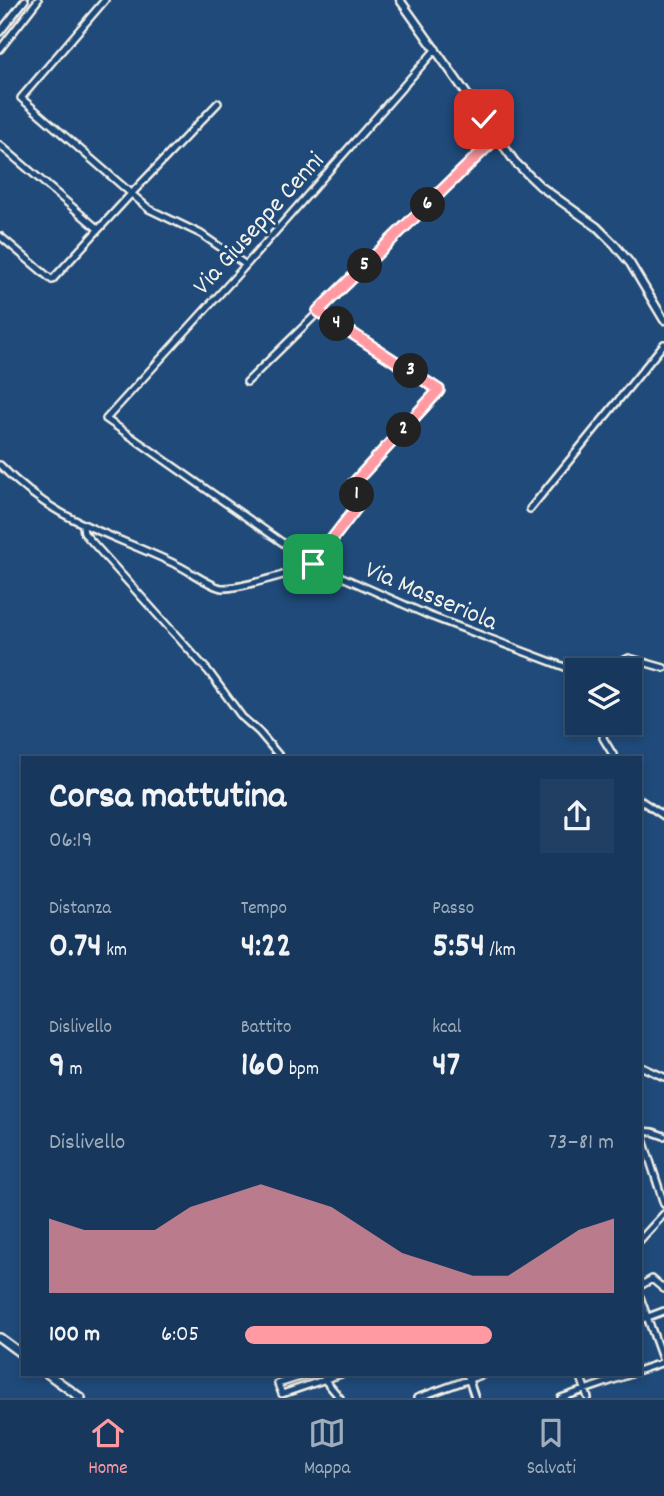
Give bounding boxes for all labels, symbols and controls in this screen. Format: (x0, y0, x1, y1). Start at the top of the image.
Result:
pin (454, 89, 514, 149)
icon: check (465, 100, 503, 138)
street label: Via Giuseppe Cenni (185, 144, 334, 304)
pin: 6 (410, 188, 446, 222)
text: 6 (423, 191, 432, 218)
pin: 5 (348, 248, 382, 284)
text: 5 (360, 252, 369, 279)
pin: 4 (320, 306, 354, 342)
text: 4 (333, 310, 340, 337)
pin: 3 (394, 354, 428, 388)
text: 3 (406, 357, 415, 384)
pin: 2 (386, 412, 422, 448)
text: 2 (399, 416, 408, 443)
pin: 1 (340, 477, 374, 512)
text: 1 (354, 481, 359, 508)
pin (283, 534, 343, 594)
icon: arrive (294, 545, 332, 583)
street label: Via Masseriola (359, 553, 503, 642)
map controls (565, 658, 642, 735)
button: layers (565, 658, 642, 735)
text: Corsa mattutina (49, 771, 286, 826)
button: share (540, 779, 614, 853)
text: 06:19 (49, 825, 92, 858)
text: Distanza (49, 896, 111, 923)
text: Tempo (241, 896, 287, 923)
text: Passo (432, 896, 474, 923)
text: 0.74 (49, 923, 102, 973)
text: 4:22 (241, 923, 292, 973)
text: 5:54 (432, 923, 485, 973)
text: km (102, 938, 127, 965)
text: /km (485, 938, 516, 965)
text: Dislivello (49, 1015, 112, 1042)
text: Battito (241, 1015, 292, 1042)
text: kcal (432, 1015, 461, 1042)
text: 9 (49, 1042, 65, 1092)
text: 160 (241, 1042, 285, 1092)
text: 47 (432, 1042, 460, 1092)
text: m (65, 1057, 82, 1084)
text: bpm (285, 1057, 319, 1084)
text: Dislivello (49, 1127, 125, 1160)
text: 73–81 m (548, 1127, 614, 1160)
text: 100 m (49, 1319, 100, 1352)
text: 6:05 (161, 1319, 199, 1352)
tab: Home (88, 1414, 128, 1483)
tab: Mappa (304, 1414, 350, 1483)
tab: Salvati (527, 1414, 576, 1483)

